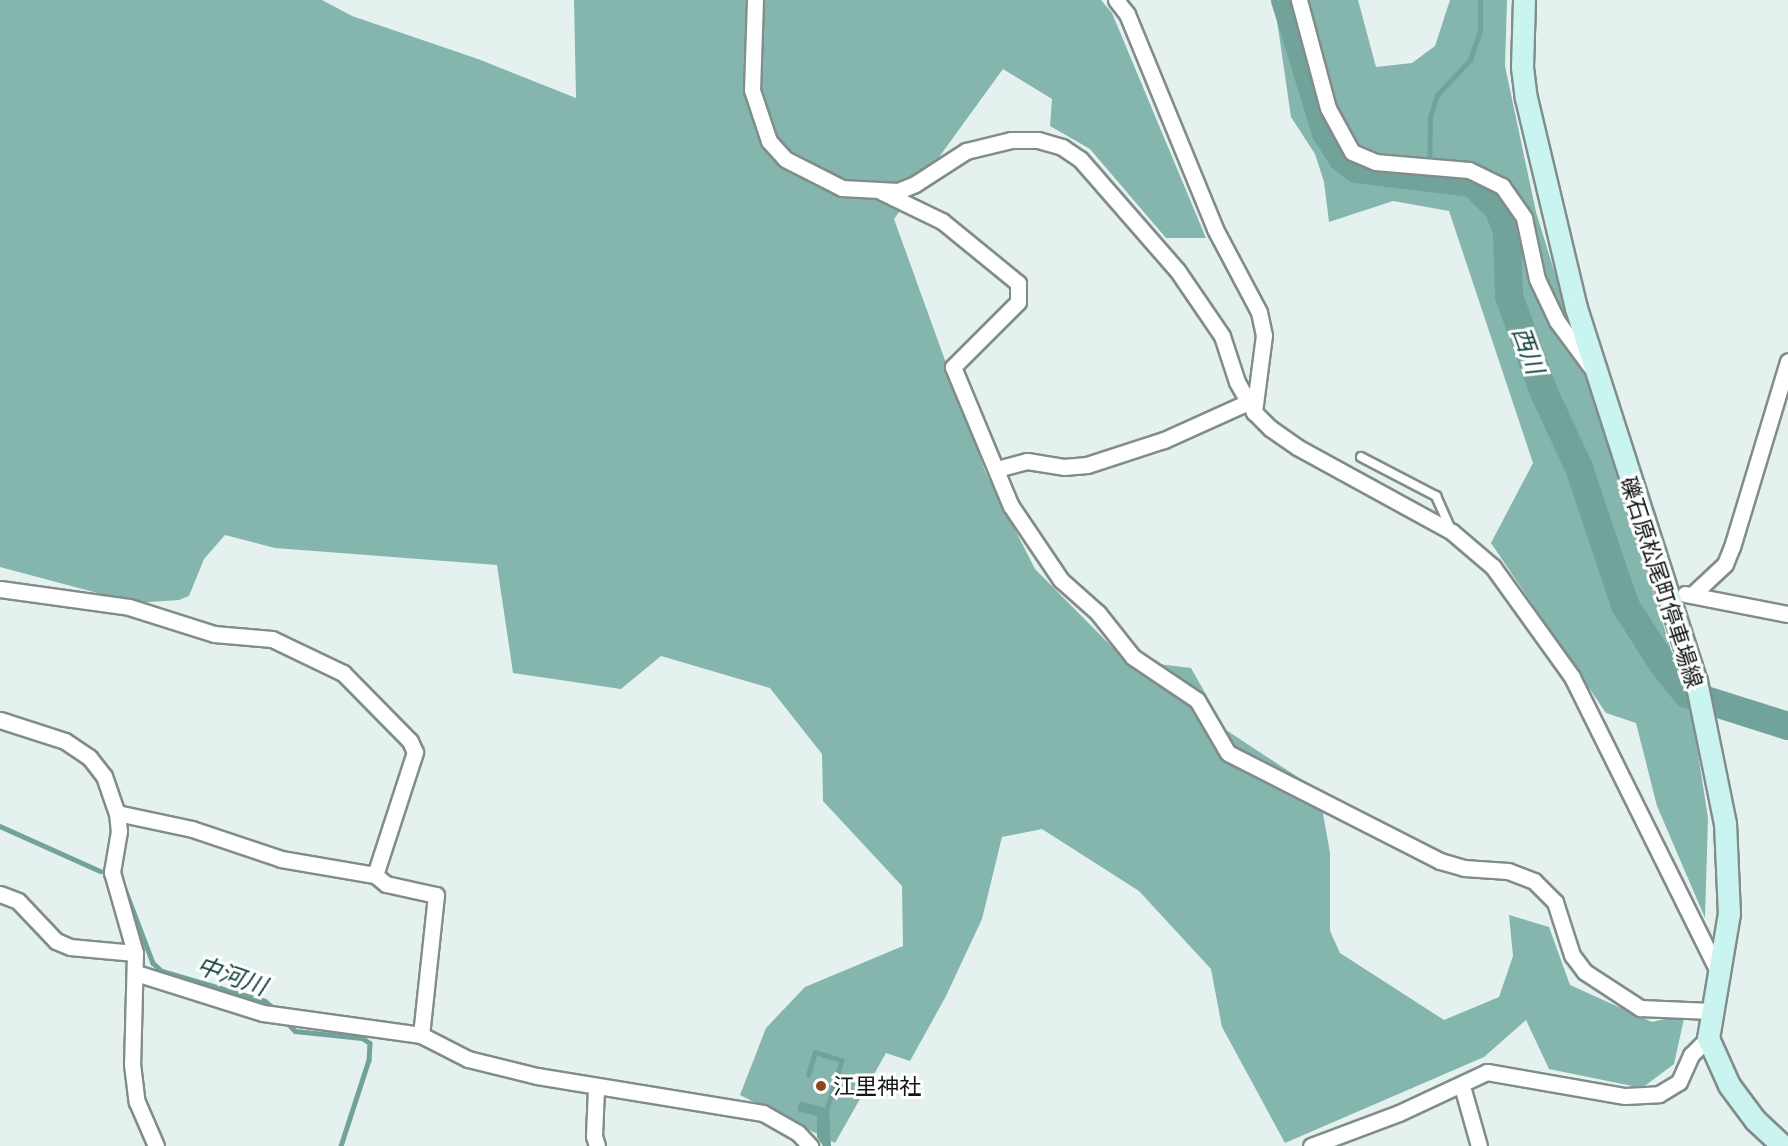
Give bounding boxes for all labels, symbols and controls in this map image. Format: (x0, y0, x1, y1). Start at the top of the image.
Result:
water label: 西川 (1507, 323, 1551, 377)
street label: 礫石原松尾町停車場線 (1615, 473, 1709, 691)
water label: 中河川 (193, 950, 271, 1000)
place label: 江里神社 (833, 1073, 921, 1099)
marker: 江里神社 (814, 1079, 828, 1093)

